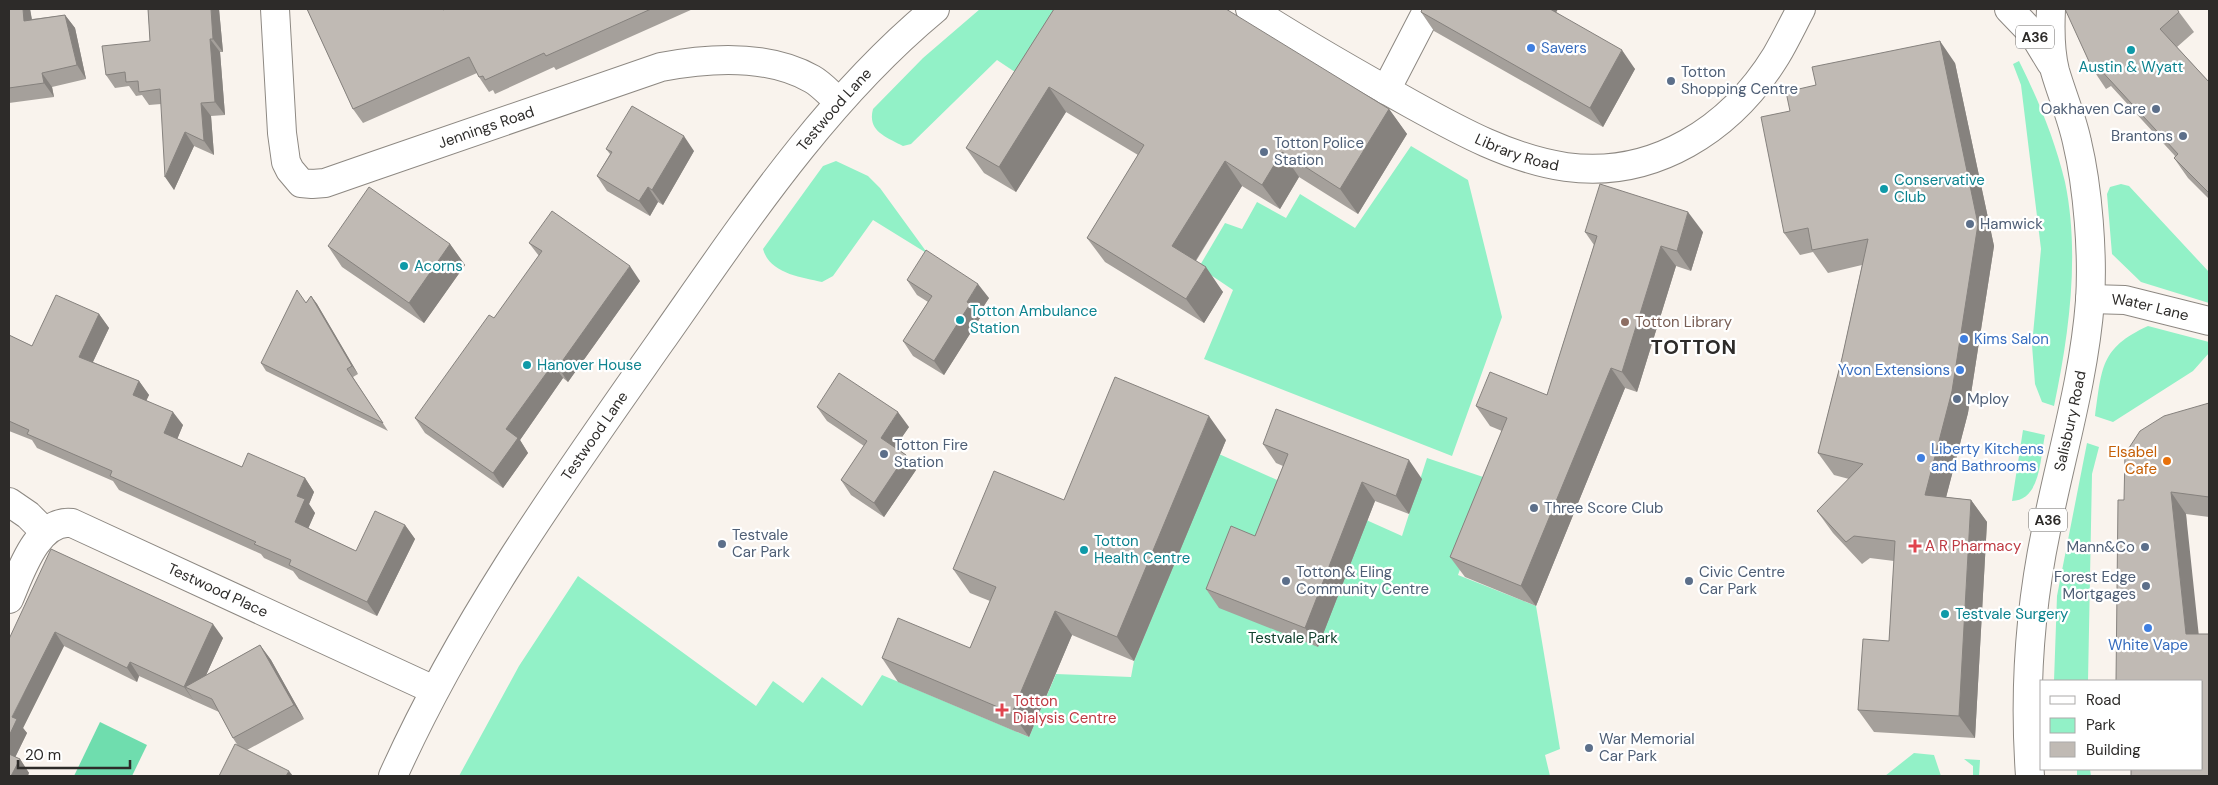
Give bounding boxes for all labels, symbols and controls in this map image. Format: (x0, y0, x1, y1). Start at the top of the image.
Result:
road number: A36 (2016, 26, 2054, 48)
place label: Savers (1541, 38, 1587, 58)
marker: Savers (1525, 42, 1537, 54)
marker: Austin & Wyatt (2125, 44, 2137, 56)
place label: Austin & Wyatt (2079, 57, 2184, 77)
place label: Totton Shopping Centre (1681, 62, 1798, 99)
street label: Testwood Lane (792, 64, 876, 155)
marker: Totton Shopping Centre (1665, 75, 1677, 87)
place label: Oakhaven Care (2041, 99, 2146, 119)
street label: Jennings Road (435, 101, 537, 153)
marker: Oakhaven Care (2150, 103, 2162, 115)
place label: Brantons (2111, 126, 2173, 146)
street label: Library Road (1472, 129, 1561, 176)
marker: Brantons (2177, 130, 2189, 142)
place label: Totton Police Station (1274, 133, 1364, 170)
marker: Totton Police Station (1258, 146, 1270, 158)
place label: Conservative Club (1894, 170, 1985, 207)
marker: Conservative Club (1878, 183, 1890, 195)
place label: Hamwick (1980, 214, 2043, 234)
marker: Hamwick (1964, 218, 1976, 230)
place label: Acorns (414, 256, 463, 276)
marker: Acorns (398, 260, 410, 272)
street label: Water Lane (2111, 290, 2191, 326)
place label: Totton Ambulance Station (970, 301, 1097, 338)
place label: Totton Library (1635, 312, 1733, 332)
marker: Totton Ambulance Station (954, 314, 966, 326)
marker: Totton Library (1619, 316, 1631, 328)
place label: Kims Salon (1974, 329, 2049, 349)
marker: Kims Salon (1958, 333, 1970, 345)
district label: TOTTON (1651, 334, 1737, 360)
place label: Hanover House (537, 355, 642, 375)
marker: Hanover House (521, 359, 533, 371)
place label: Yvon Extensions (1838, 360, 1950, 380)
marker: Yvon Extensions (1954, 364, 1966, 376)
street label: Salisbury Road (2049, 369, 2091, 473)
street label: Testwood Lane (557, 387, 633, 484)
place label: Mploy (1967, 389, 2010, 409)
marker: Mploy (1951, 393, 1963, 405)
place label: Totton Fire Station (894, 435, 968, 472)
place label: Liberty Kitchens and Bathrooms (1931, 439, 2044, 476)
place label: Elsabel Cafe (2108, 442, 2157, 479)
marker: Totton Fire Station (878, 448, 890, 460)
marker: Liberty Kitchens and Bathrooms (1915, 452, 1927, 464)
marker: Elsabel Cafe (2161, 455, 2173, 467)
place label: Three Score Club (1544, 498, 1663, 518)
marker: Three Score Club (1528, 502, 1540, 514)
road number: A36 (2029, 508, 2067, 532)
place label: Testvale Car Park (732, 525, 791, 562)
place label: Totton Health Centre (1094, 531, 1190, 568)
place label: A R Pharmacy (1925, 536, 2022, 556)
place label: Mann&Co (2066, 537, 2135, 557)
marker: Testvale Car Park (716, 538, 728, 550)
marker: A R Pharmacy (1909, 540, 1921, 552)
marker: Mann&Co (2139, 541, 2151, 553)
marker: Totton Health Centre (1078, 544, 1090, 556)
street label: Testwood Place (164, 558, 271, 622)
place label: Totton & Eling Community Centre (1296, 562, 1429, 599)
place label: Civic Centre Car Park (1699, 562, 1785, 599)
place label: Forest Edge Mortgages (2054, 567, 2136, 604)
marker: Totton & Eling Community Centre (1280, 575, 1292, 587)
marker: Civic Centre Car Park (1683, 575, 1695, 587)
marker: Forest Edge Mortgages (2140, 580, 2152, 592)
place label: Testvale Surgery (1955, 604, 2069, 624)
marker: Testvale Surgery (1939, 608, 1951, 620)
marker: White Vape (2142, 622, 2154, 634)
park label: Testvale Park (1248, 628, 1338, 648)
place label: White Vape (2108, 635, 2188, 655)
legend (2040, 680, 2203, 770)
text: Road (2086, 690, 2121, 710)
place label: Totton Dialysis Centre (1013, 691, 1117, 728)
marker: Totton Dialysis Centre (995, 703, 1009, 717)
text: Park (2086, 715, 2116, 735)
place label: War Memorial Car Park (1599, 729, 1695, 766)
scale bar (18, 738, 130, 770)
text: Building (2086, 740, 2141, 760)
marker: War Memorial Car Park (1583, 742, 1595, 754)
text: 20 m (25, 745, 61, 765)

